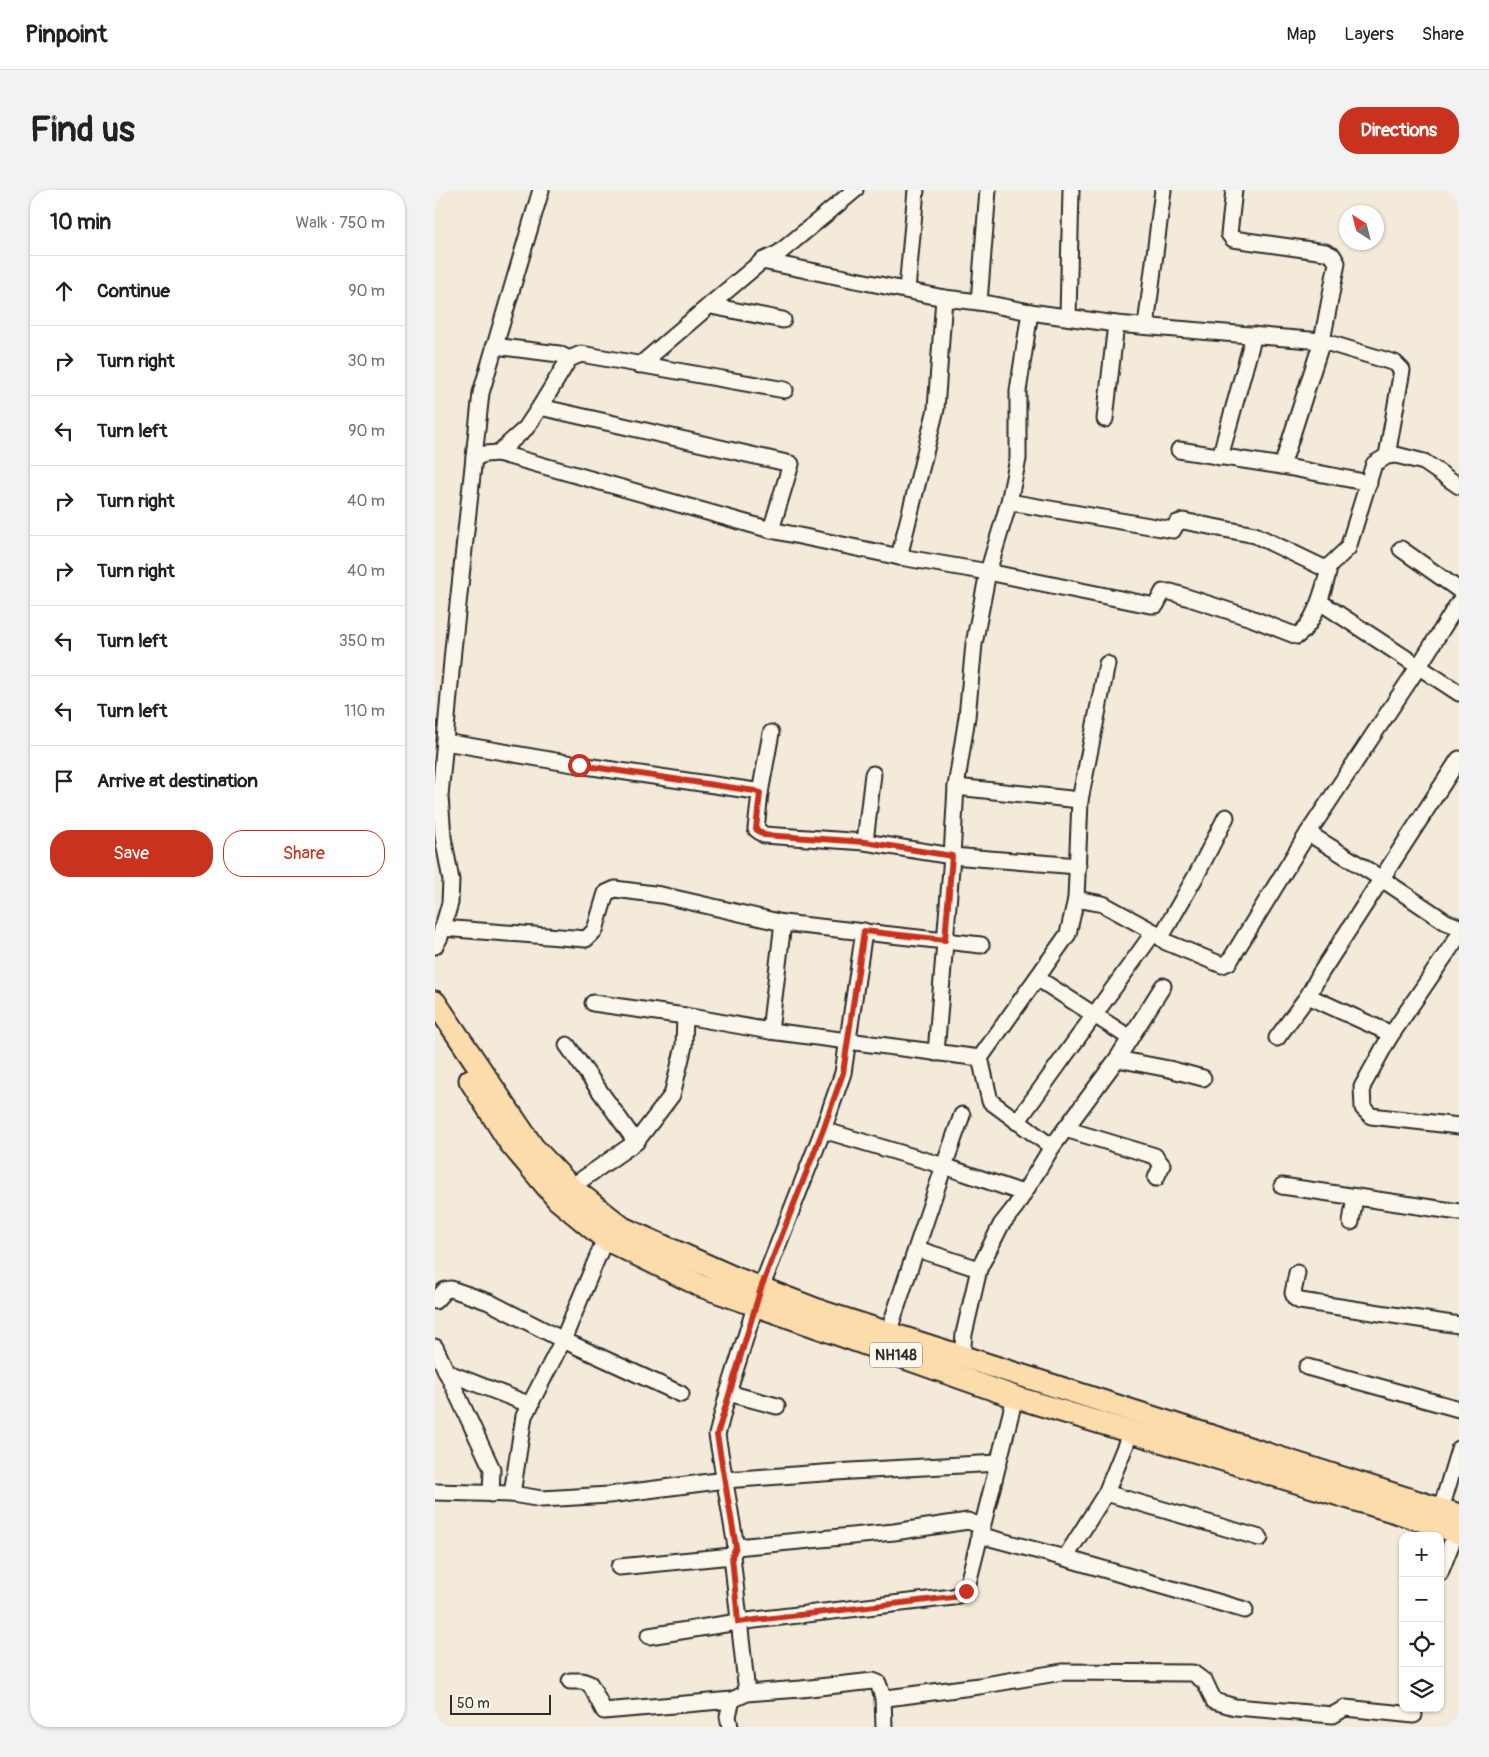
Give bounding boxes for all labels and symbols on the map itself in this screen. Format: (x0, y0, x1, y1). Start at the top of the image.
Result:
north arrow (1339, 205, 1384, 250)
route start (568, 754, 591, 777)
road number: NH148 (870, 1342, 922, 1368)
route end (955, 1580, 978, 1603)
scale bar (450, 1692, 551, 1715)

